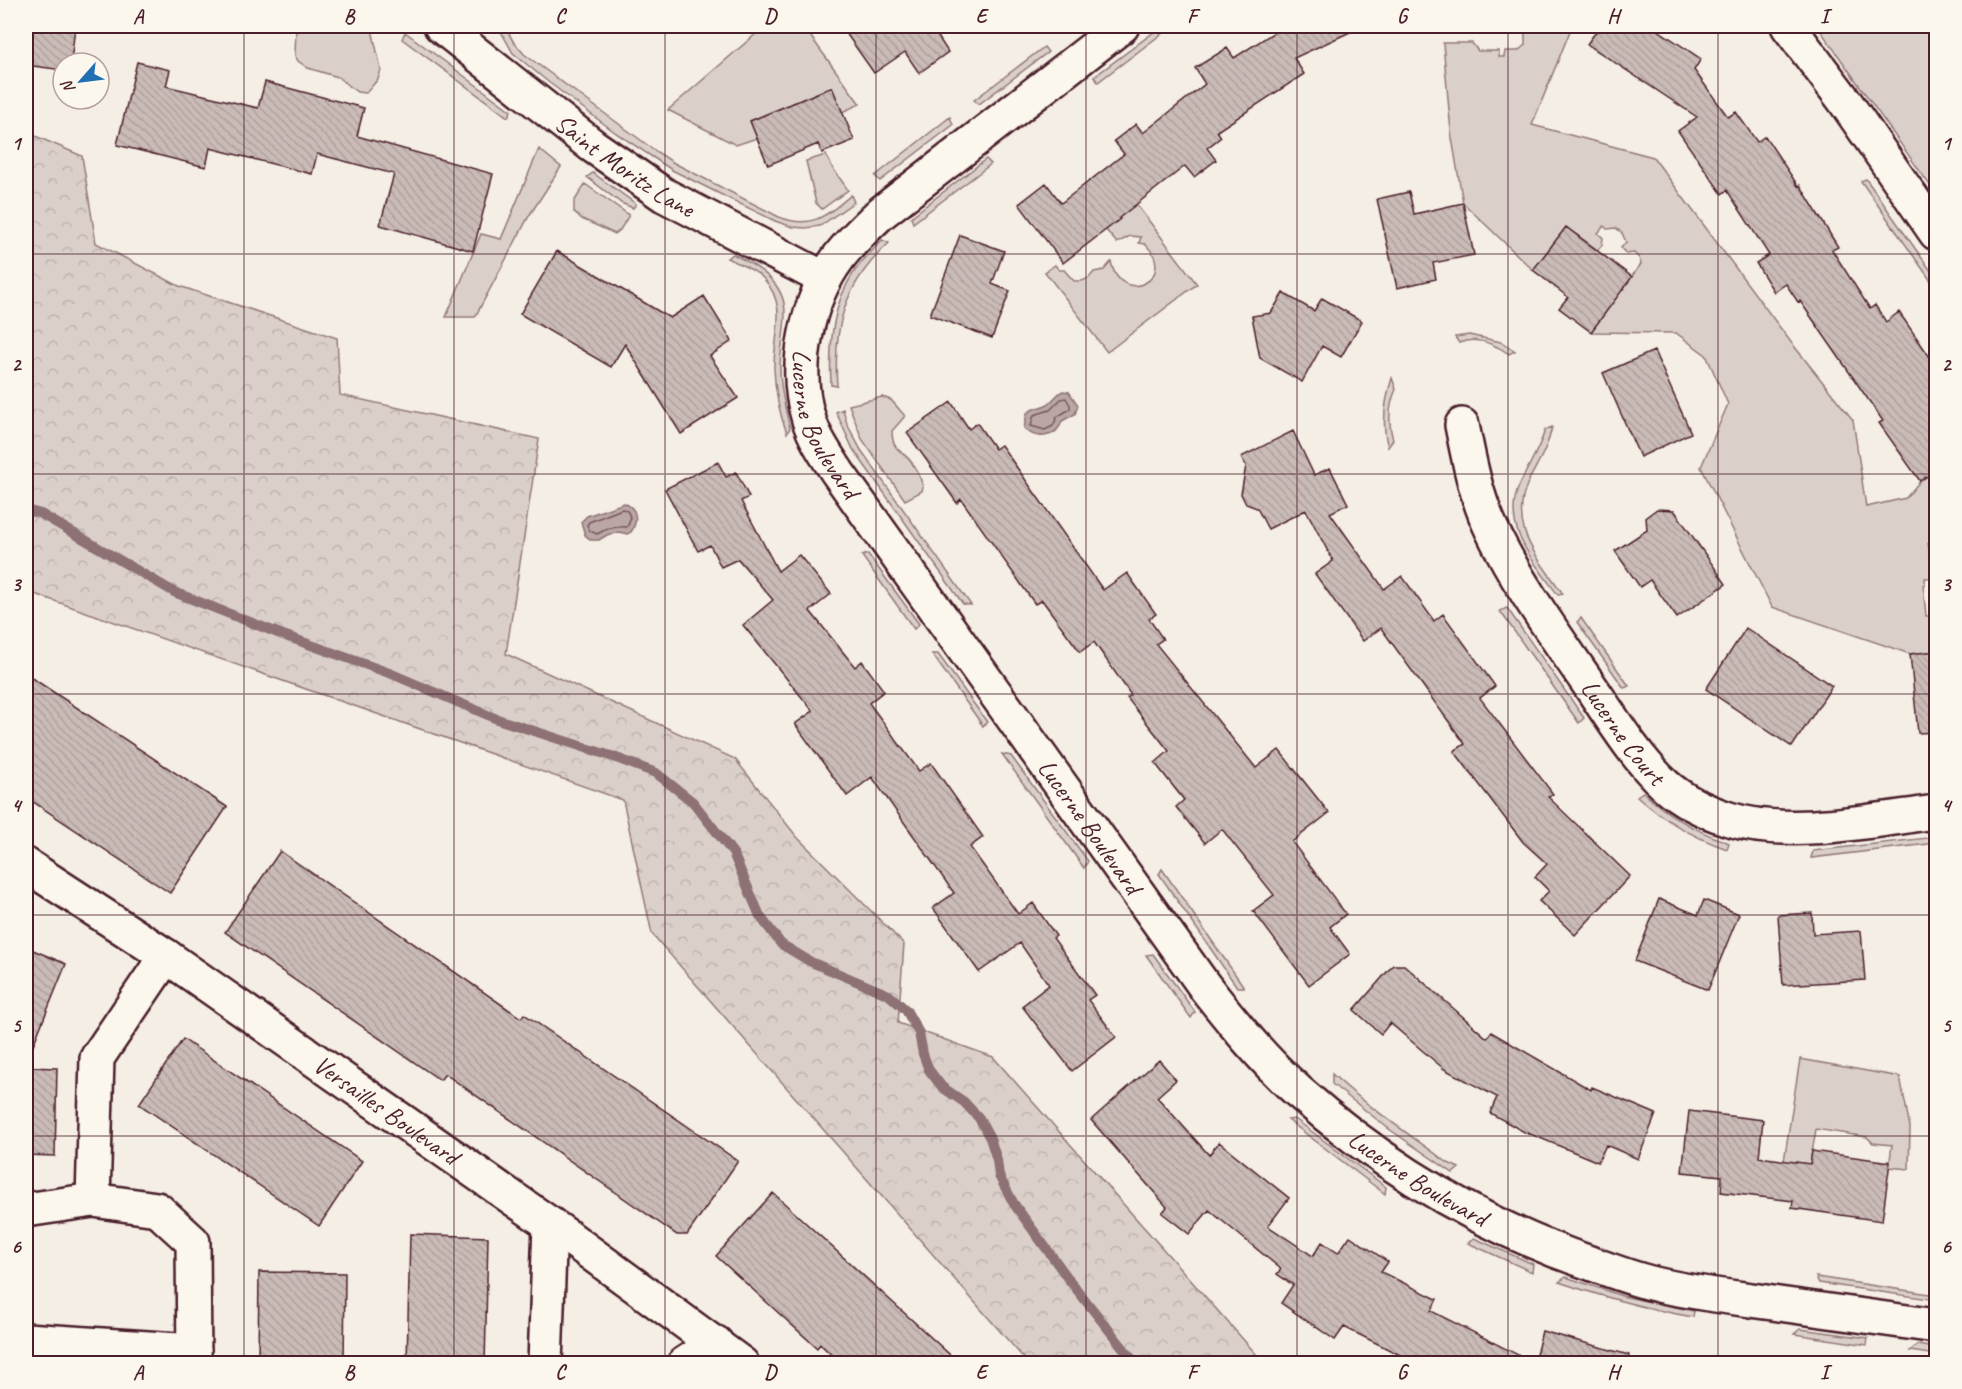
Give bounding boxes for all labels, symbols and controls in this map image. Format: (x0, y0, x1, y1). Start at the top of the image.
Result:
text: A (133, 4, 145, 29)
text: B (344, 4, 356, 29)
text: C (555, 4, 567, 29)
text: D (764, 4, 778, 29)
text: E (976, 4, 990, 29)
text: F (1187, 4, 1201, 29)
text: G (1397, 4, 1410, 29)
text: H (1607, 4, 1622, 29)
text: I (1820, 4, 1833, 29)
north arrow (51, 51, 111, 111)
text: N (56, 76, 80, 97)
street label: Saint Moritz Lane (548, 106, 701, 226)
text: 1 (12, 131, 23, 156)
text: 1 (1942, 131, 1953, 156)
street label: Lucerne Boulevard (785, 349, 869, 508)
text: 2 (12, 352, 23, 377)
text: 2 (1942, 352, 1953, 377)
text: 3 (12, 572, 23, 597)
text: 3 (1942, 572, 1953, 597)
street label: Lucerne Court (1574, 674, 1674, 794)
street label: Lucerne Boulevard (1030, 753, 1151, 903)
text: 4 (12, 793, 24, 818)
text: 4 (1942, 793, 1954, 818)
text: 5 (12, 1013, 23, 1038)
text: 5 (1942, 1013, 1953, 1038)
street label: Versailles Boulevard (307, 1048, 469, 1175)
street label: Lucerne Boulevard (1342, 1123, 1496, 1236)
text: 6 (11, 1234, 22, 1259)
text: 6 (1941, 1234, 1952, 1259)
text: A (133, 1360, 145, 1385)
text: B (344, 1360, 356, 1385)
text: C (555, 1360, 567, 1385)
text: D (764, 1360, 778, 1385)
text: E (976, 1360, 990, 1385)
text: F (1187, 1360, 1201, 1385)
text: G (1397, 1360, 1410, 1385)
text: H (1607, 1360, 1622, 1385)
text: I (1820, 1360, 1833, 1385)

